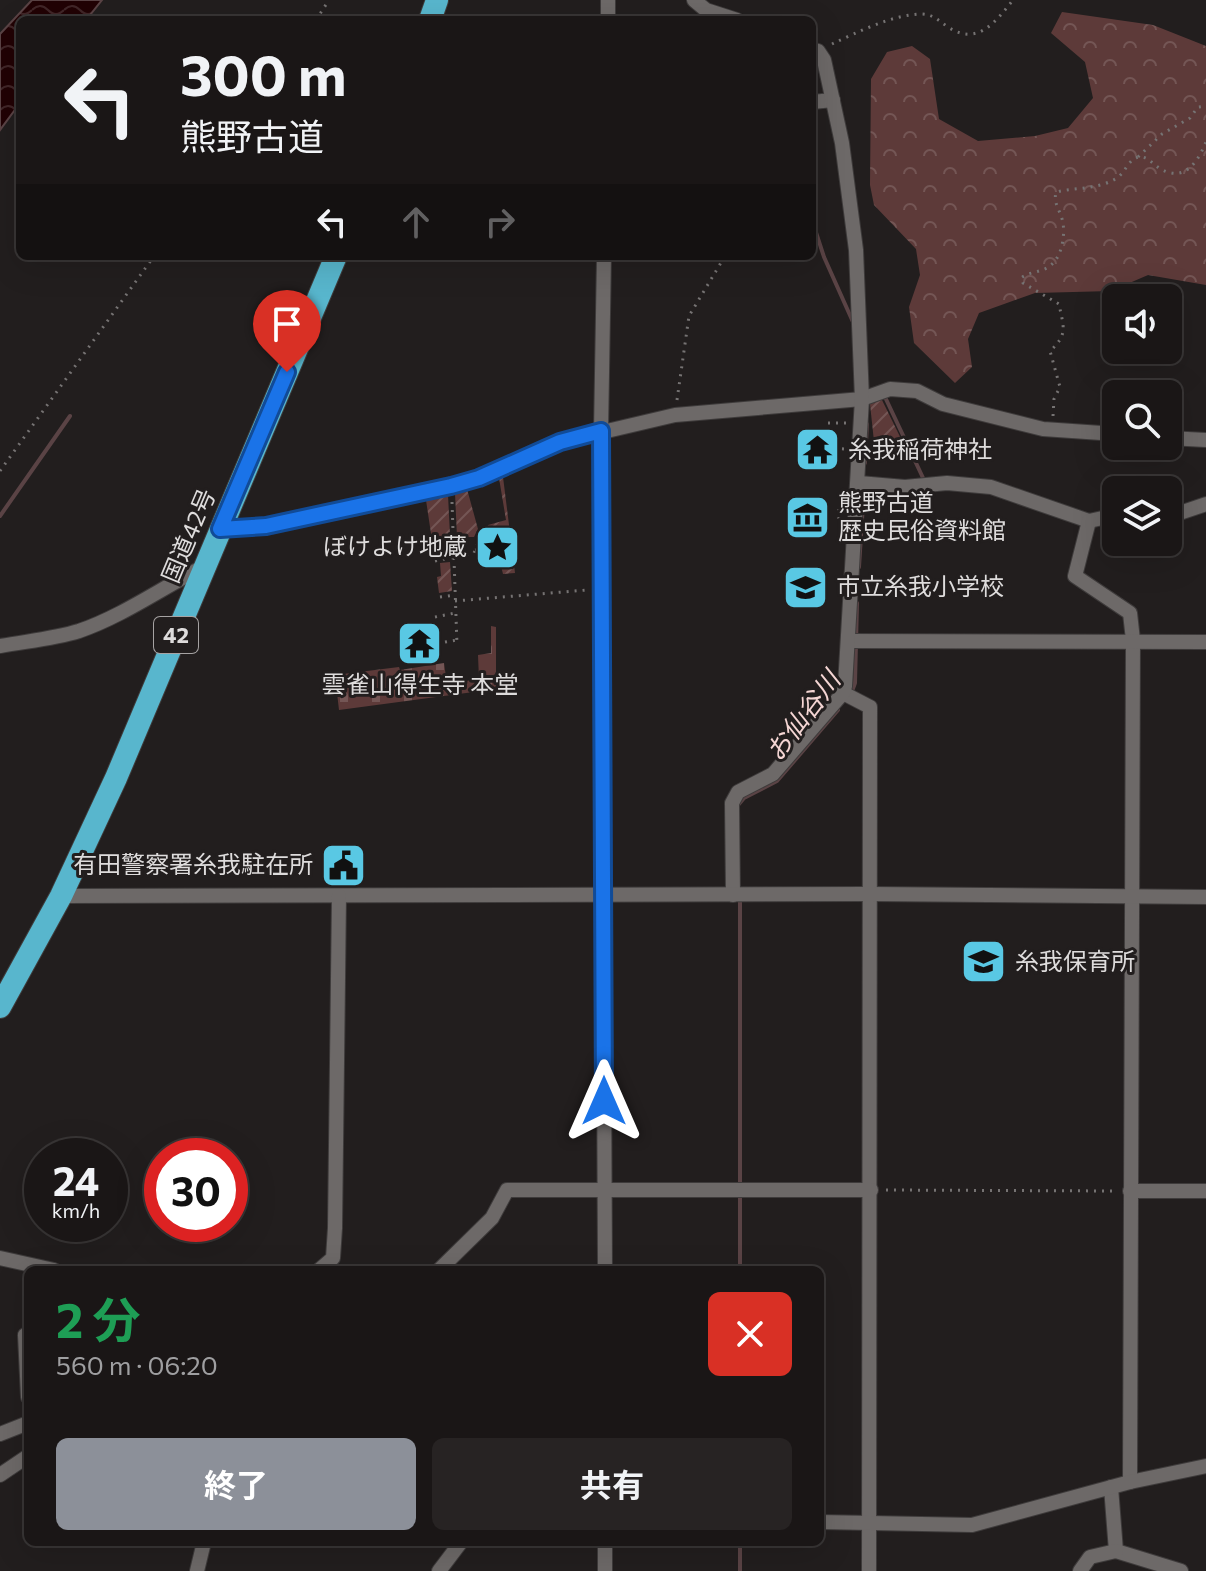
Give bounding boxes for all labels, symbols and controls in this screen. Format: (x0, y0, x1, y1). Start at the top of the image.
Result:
text: 300 m (180, 39, 347, 108)
icon: left (48, 48, 152, 152)
text: 熊野古道 (180, 113, 324, 157)
icon: left (310, 200, 354, 244)
icon: ahead (394, 200, 438, 244)
icon: right (478, 200, 522, 244)
map controls (1102, 284, 1182, 556)
button: sound (1102, 284, 1182, 364)
pin (253, 290, 321, 372)
icon: arrive (265, 302, 309, 346)
button: search (1102, 380, 1182, 460)
temple icon: 糸我稲荷神社 (793, 426, 841, 474)
place label: 糸我稲荷神社 (848, 434, 992, 463)
button: layers (1102, 476, 1182, 556)
street label: 国道42号 (155, 484, 220, 587)
place label: 熊野古道 歴史民俗資料館 (838, 487, 1006, 544)
museum icon: 熊野古道 歴史民俗資料館 (783, 493, 831, 541)
place icon: ぼけよけ地蔵 (474, 523, 522, 571)
place label: ぼけよけ地蔵 (323, 531, 467, 560)
school or university icon: 市立糸我小学校 (781, 563, 829, 611)
place label: 市立糸我小学校 (836, 571, 1004, 600)
road number: 42 (154, 617, 198, 653)
temple icon: 雲雀山得生寺 本堂 (396, 619, 444, 667)
water label: お仙谷川 (758, 662, 847, 766)
place label: 雲雀山得生寺 本堂 (322, 669, 518, 698)
public building icon: 有田警察署糸我駐在所 (320, 841, 368, 889)
place label: 有田警察署糸我駐在所 (73, 849, 313, 878)
school or university icon: 糸我保育所 (960, 938, 1008, 986)
place label: 糸我保育所 (1015, 946, 1135, 975)
position arrow (562, 1059, 646, 1143)
speed limit sign: 30 (144, 1138, 248, 1242)
text: 24 (53, 1155, 99, 1204)
text: km/h (52, 1198, 100, 1222)
text: 2 分 (56, 1289, 140, 1348)
button: close (708, 1292, 792, 1376)
text: 560 m · 06:20 (56, 1349, 218, 1380)
button: 終了 (56, 1438, 416, 1530)
button: 共有 (432, 1438, 792, 1530)

